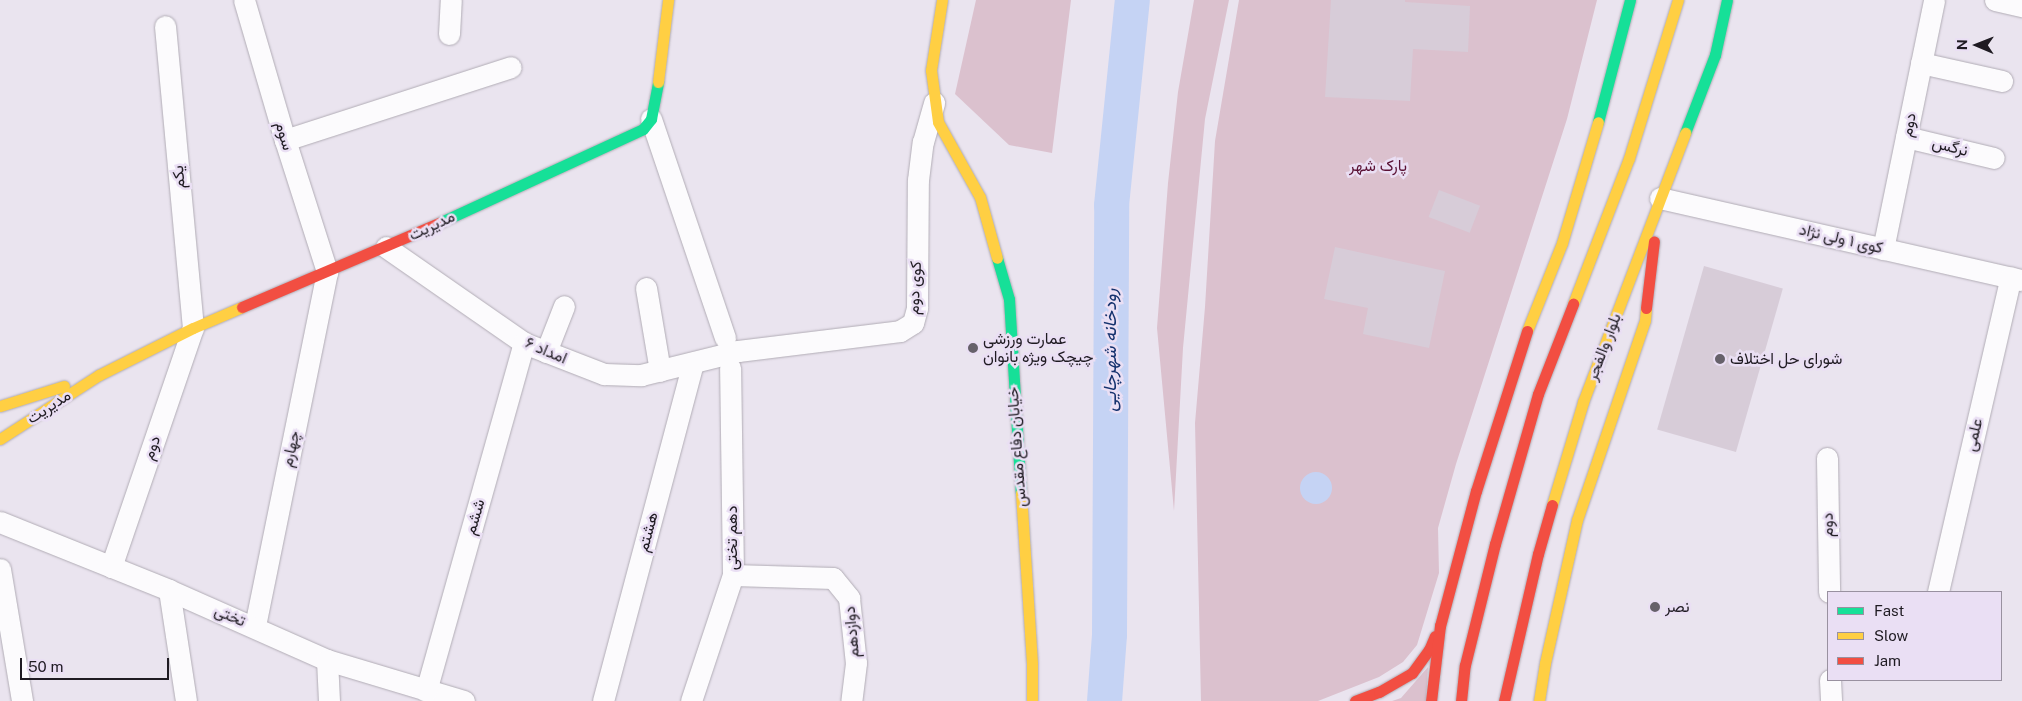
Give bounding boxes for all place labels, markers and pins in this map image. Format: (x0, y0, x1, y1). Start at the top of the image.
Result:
place label: عمارت ورزشی چیچک ویژه بانوان (983, 329, 1094, 367)
marker: عمارت ورزشی چیچک ویژه بانوان (967, 342, 979, 354)
place label: شورای حل اختلاف (1730, 349, 1842, 369)
marker: شورای حل اختلاف (1714, 353, 1726, 365)
place label: نصر (1665, 597, 1690, 617)
marker: نصر (1649, 601, 1661, 613)

